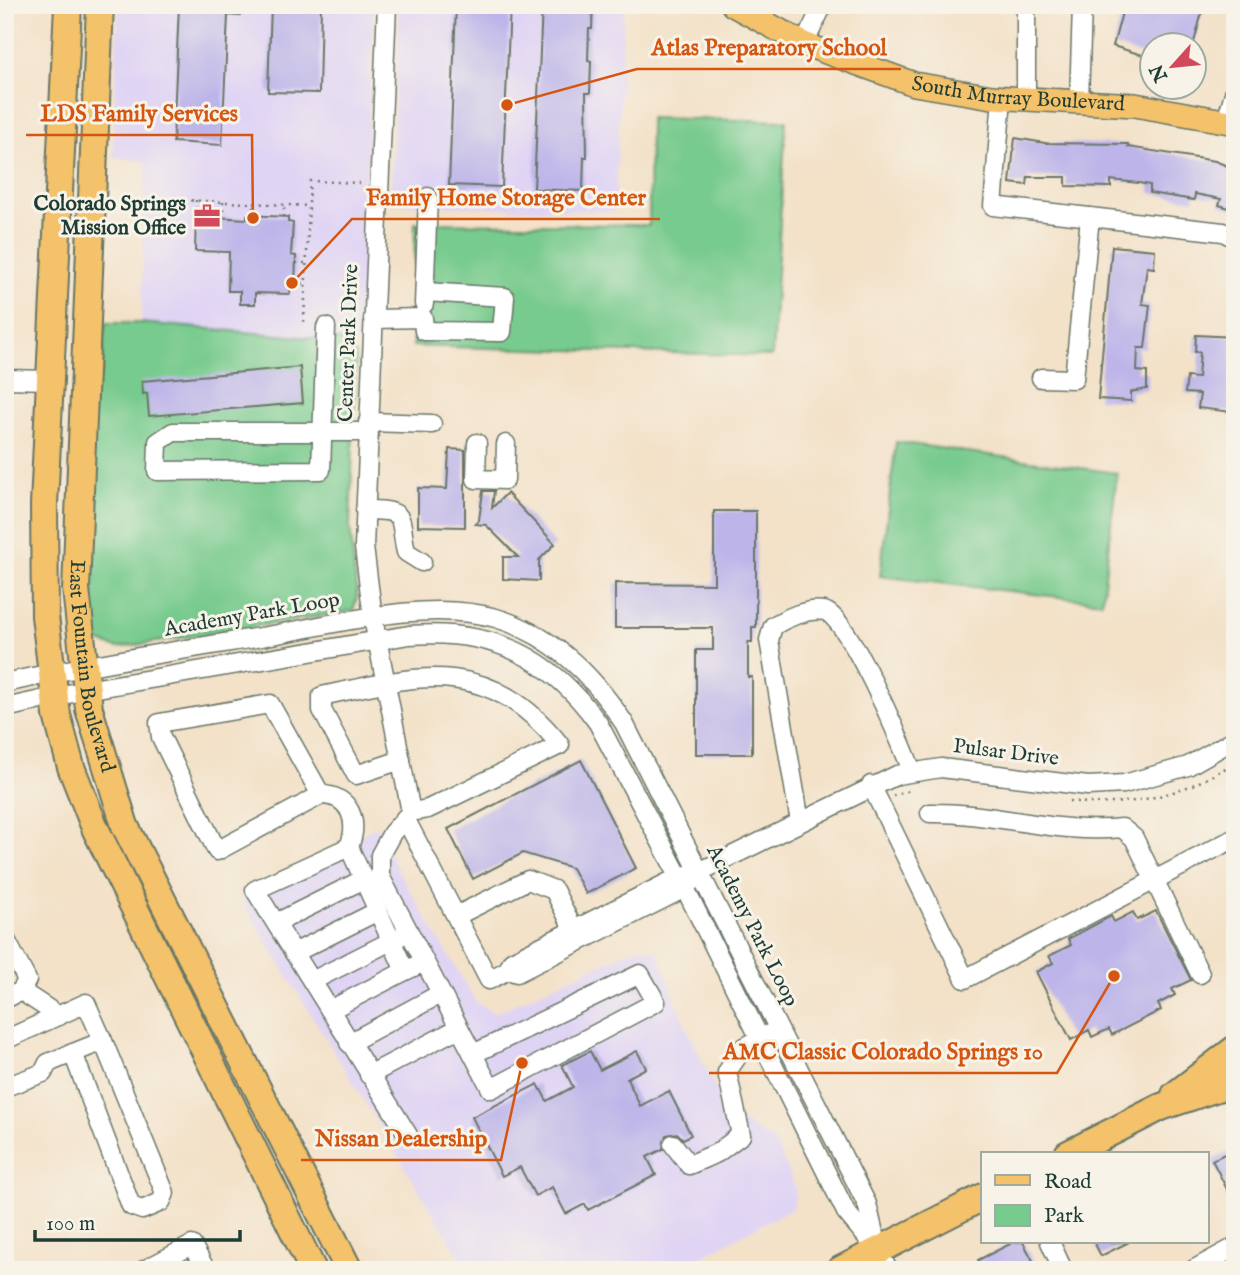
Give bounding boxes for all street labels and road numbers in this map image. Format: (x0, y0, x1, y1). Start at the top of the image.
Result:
street label: South Murray Boulevard (910, 70, 1126, 118)
street label: Center Park Drive (333, 263, 365, 423)
street label: East Fountain Boulevard (62, 559, 121, 776)
street label: Academy Park Loop (161, 586, 342, 644)
street label: Pulsar Drive (952, 733, 1061, 773)
street label: Academy Park Loop (699, 840, 804, 1011)

